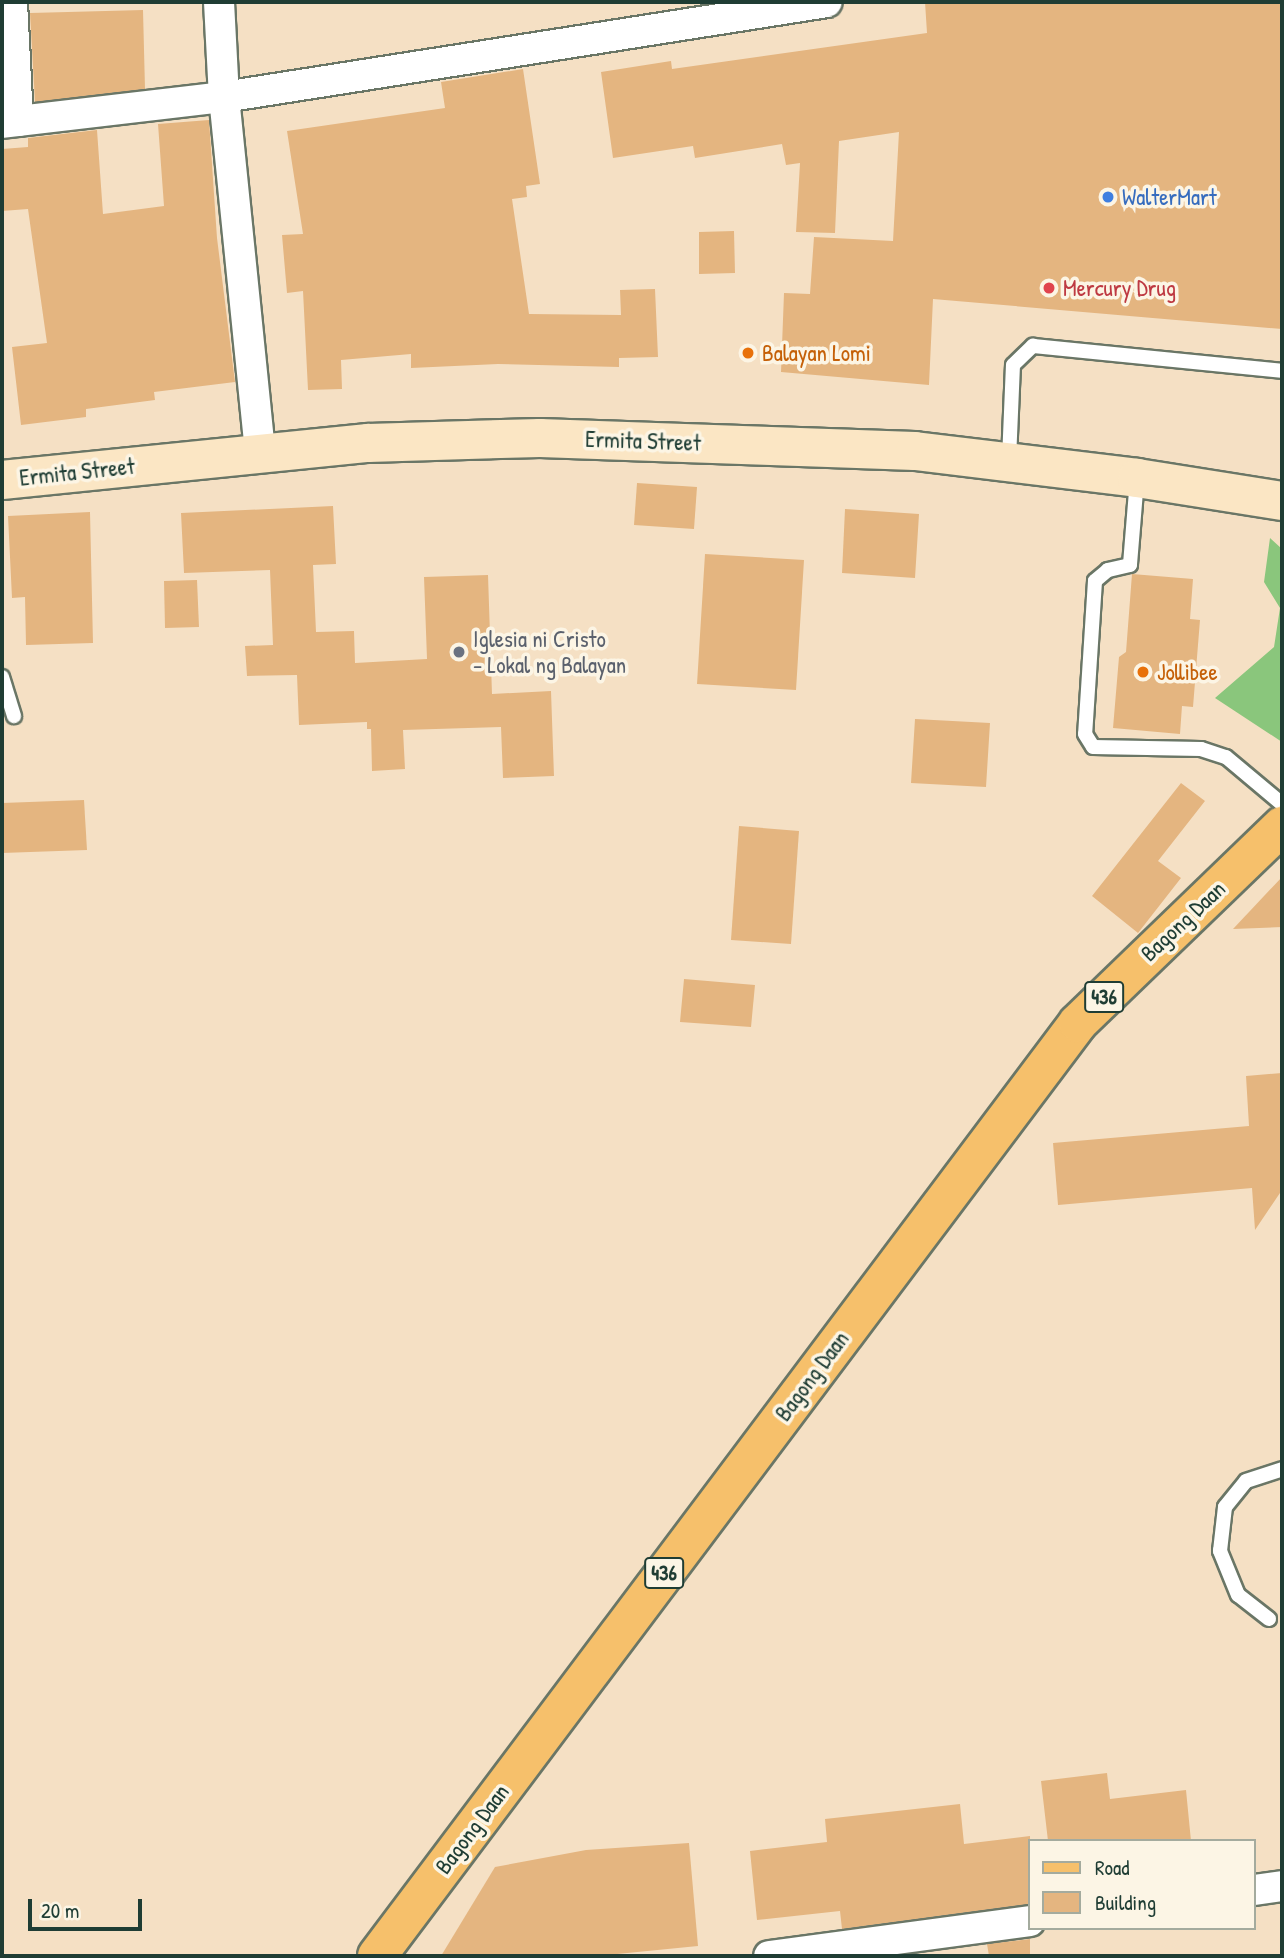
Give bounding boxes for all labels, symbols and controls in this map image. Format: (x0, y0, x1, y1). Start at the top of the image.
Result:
place label: WalterMart (1122, 183, 1217, 211)
marker: WalterMart (1100, 189, 1116, 205)
place label: Mercury Drug (1063, 274, 1176, 302)
marker: Mercury Drug (1041, 280, 1057, 296)
place label: Balayan Lomi (762, 339, 871, 367)
marker: Balayan Lomi (740, 345, 756, 361)
street label: Ermita Street (585, 425, 701, 457)
street label: Ermita Street (18, 452, 136, 492)
place label: Iglesia ni Cristo - Lokal ng Balayan (473, 625, 626, 679)
marker: Iglesia ni Cristo - Lokal ng Balayan (451, 644, 467, 660)
place label: Jollibee (1157, 658, 1218, 686)
marker: Jollibee (1135, 664, 1151, 680)
street label: Bagong Daan (1135, 875, 1231, 967)
road number: 436 (1083, 979, 1125, 1014)
street label: Bagong Daan (769, 1326, 855, 1426)
road number: 436 (643, 1556, 685, 1590)
street label: Bagong Daan (429, 1779, 515, 1879)
legend (1028, 1839, 1256, 1930)
text: Road (1095, 1853, 1129, 1882)
scale bar (32, 1884, 145, 1928)
text: Building (1095, 1888, 1156, 1917)
text: 20 m (41, 1896, 79, 1925)

